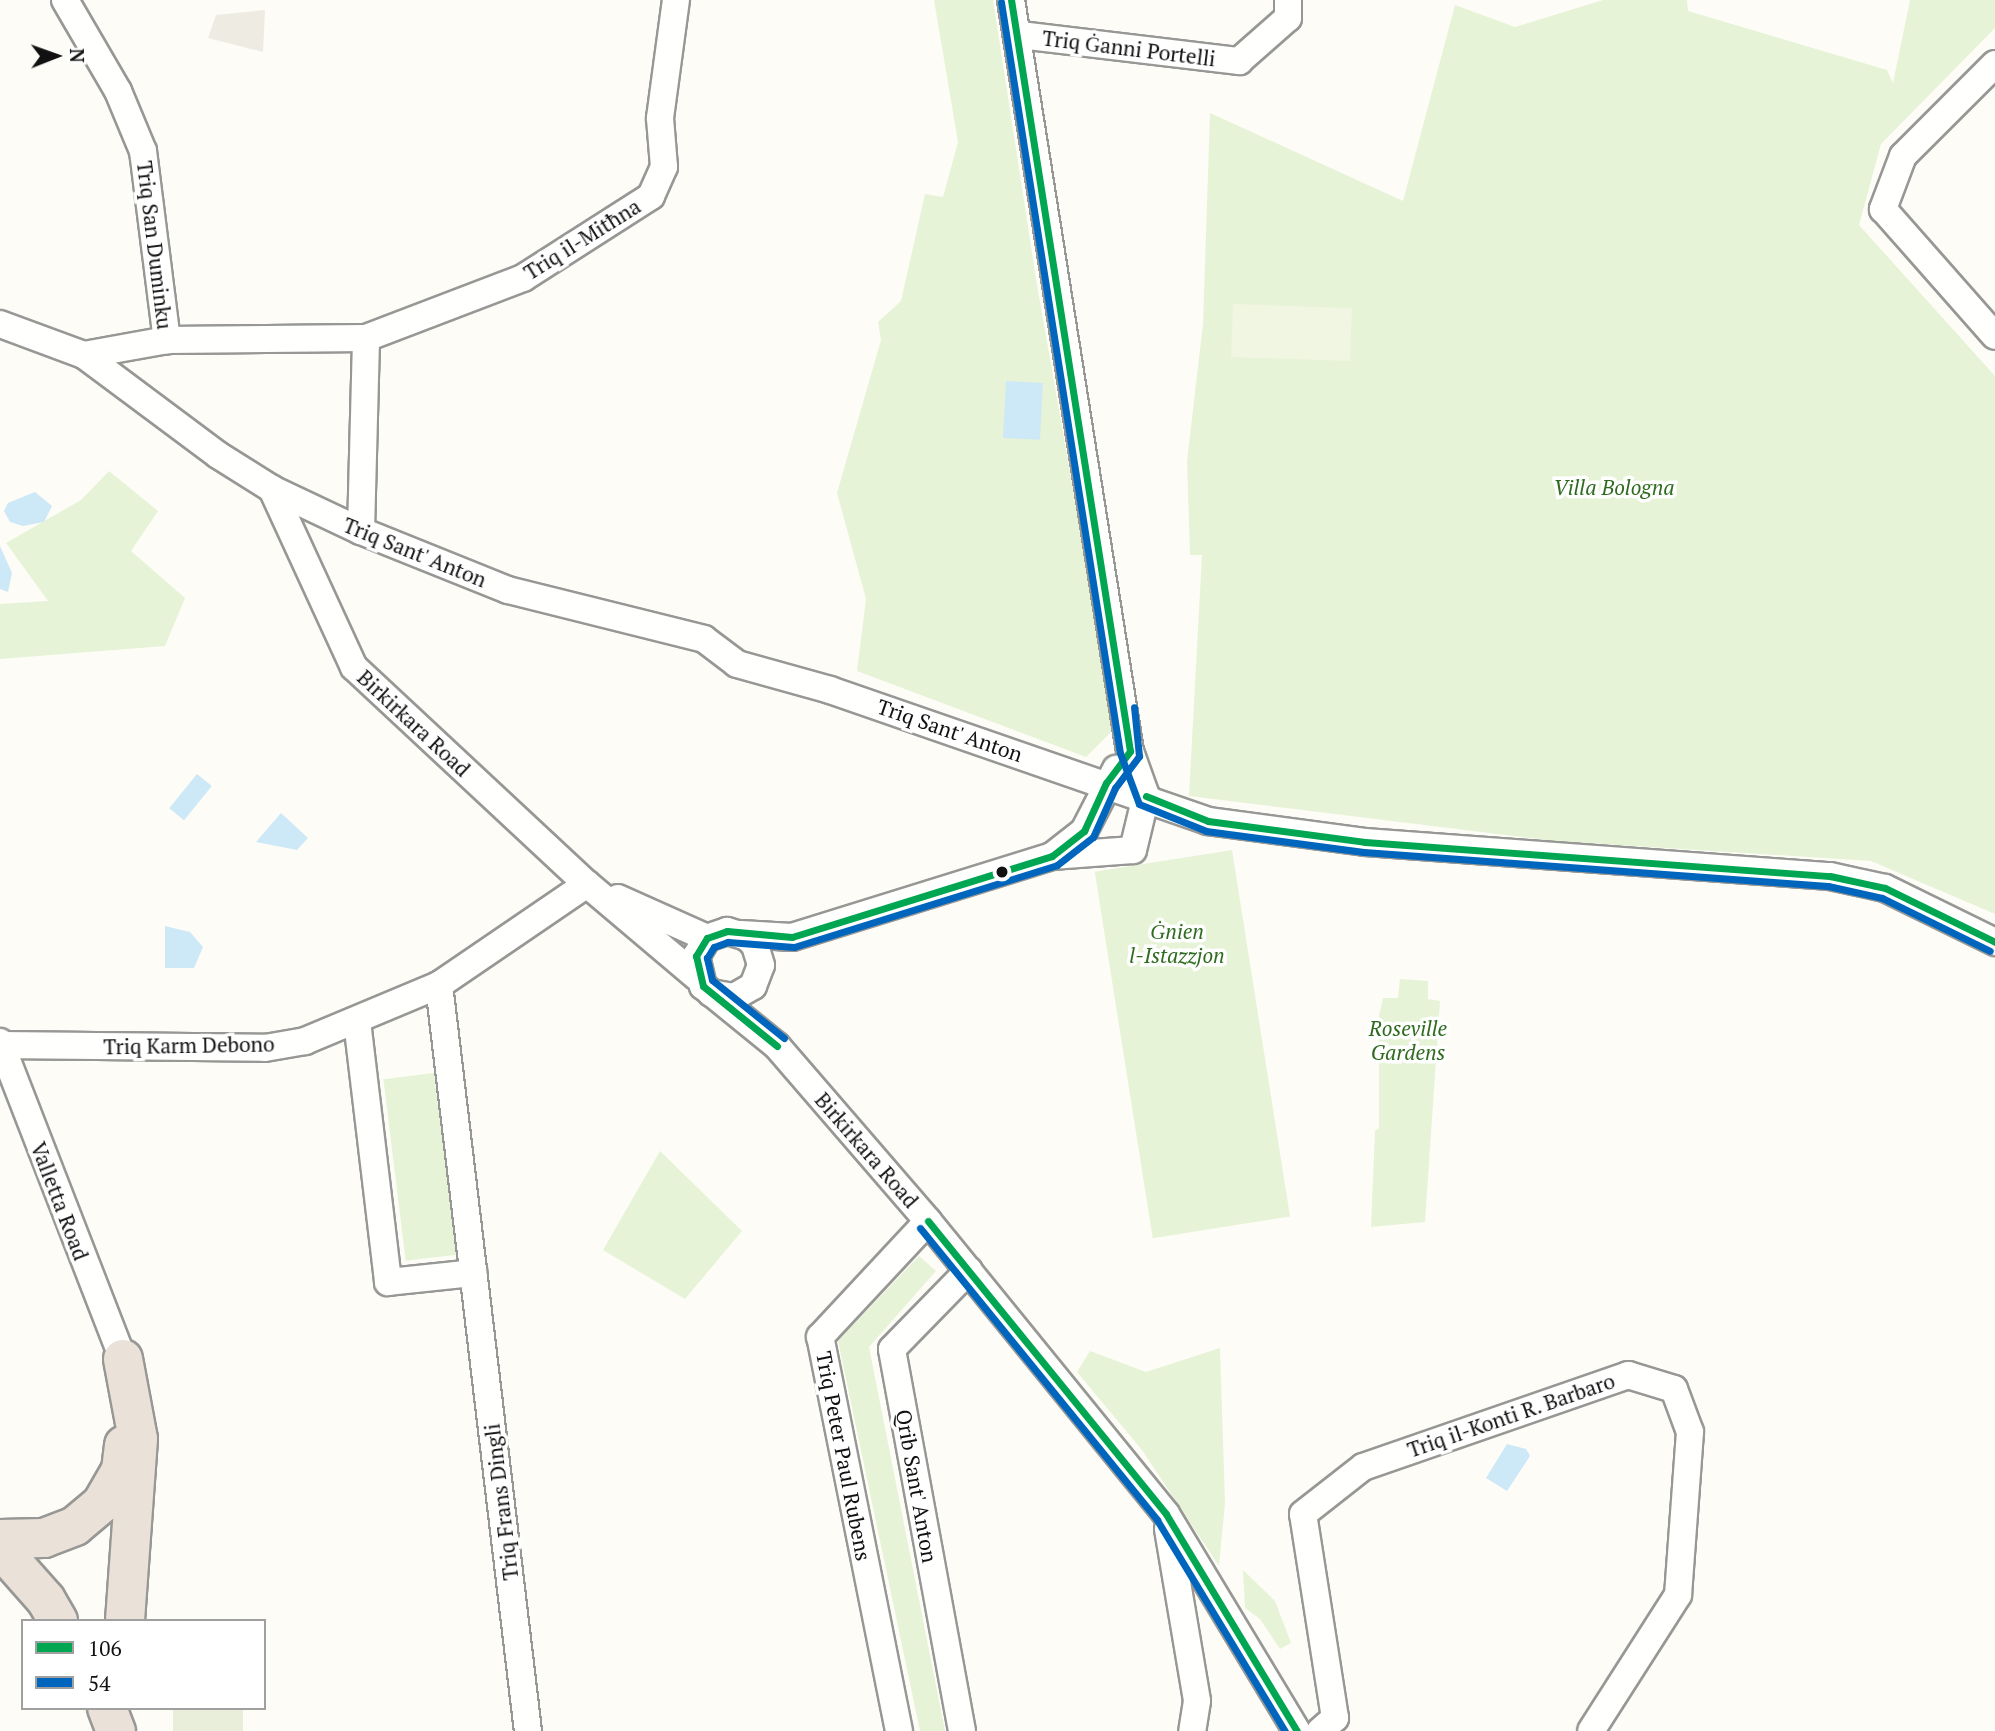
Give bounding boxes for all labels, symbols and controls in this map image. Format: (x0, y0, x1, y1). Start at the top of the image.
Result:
north arrow (21, 21, 91, 91)
street label: Triq Ġanni Portelli (1041, 25, 1217, 71)
text: N (65, 48, 90, 63)
street label: Triq San Duminku (132, 159, 178, 331)
street label: Triq il-Mitħna (519, 193, 645, 285)
park label: Villa Bologna (1554, 474, 1674, 500)
street label: Triq Sant' Anton (339, 512, 491, 592)
street label: Birkirkara Road (353, 664, 475, 782)
street label: Triq Sant' Anton (873, 693, 1027, 767)
unlabelled marker (995, 865, 1009, 879)
park label: Ġnien l-Istazzjon (1129, 918, 1225, 968)
park label: Roseville Gardens (1369, 1015, 1447, 1065)
street label: Triq Karm Debono (103, 1031, 275, 1059)
street label: Birkirkara Road (810, 1087, 924, 1213)
street label: Valletta Road (26, 1138, 94, 1264)
street label: Triq Peter Paul Rubens (811, 1349, 877, 1563)
street label: Triq il-Konti R. Barbaro (1404, 1368, 1618, 1462)
street label: Qrib Sant' Anton (891, 1407, 943, 1565)
street label: Triq Frans Dingli (479, 1422, 523, 1582)
legend (21, 1619, 266, 1710)
text: 106 (88, 1634, 122, 1662)
text: 54 (88, 1669, 110, 1697)

